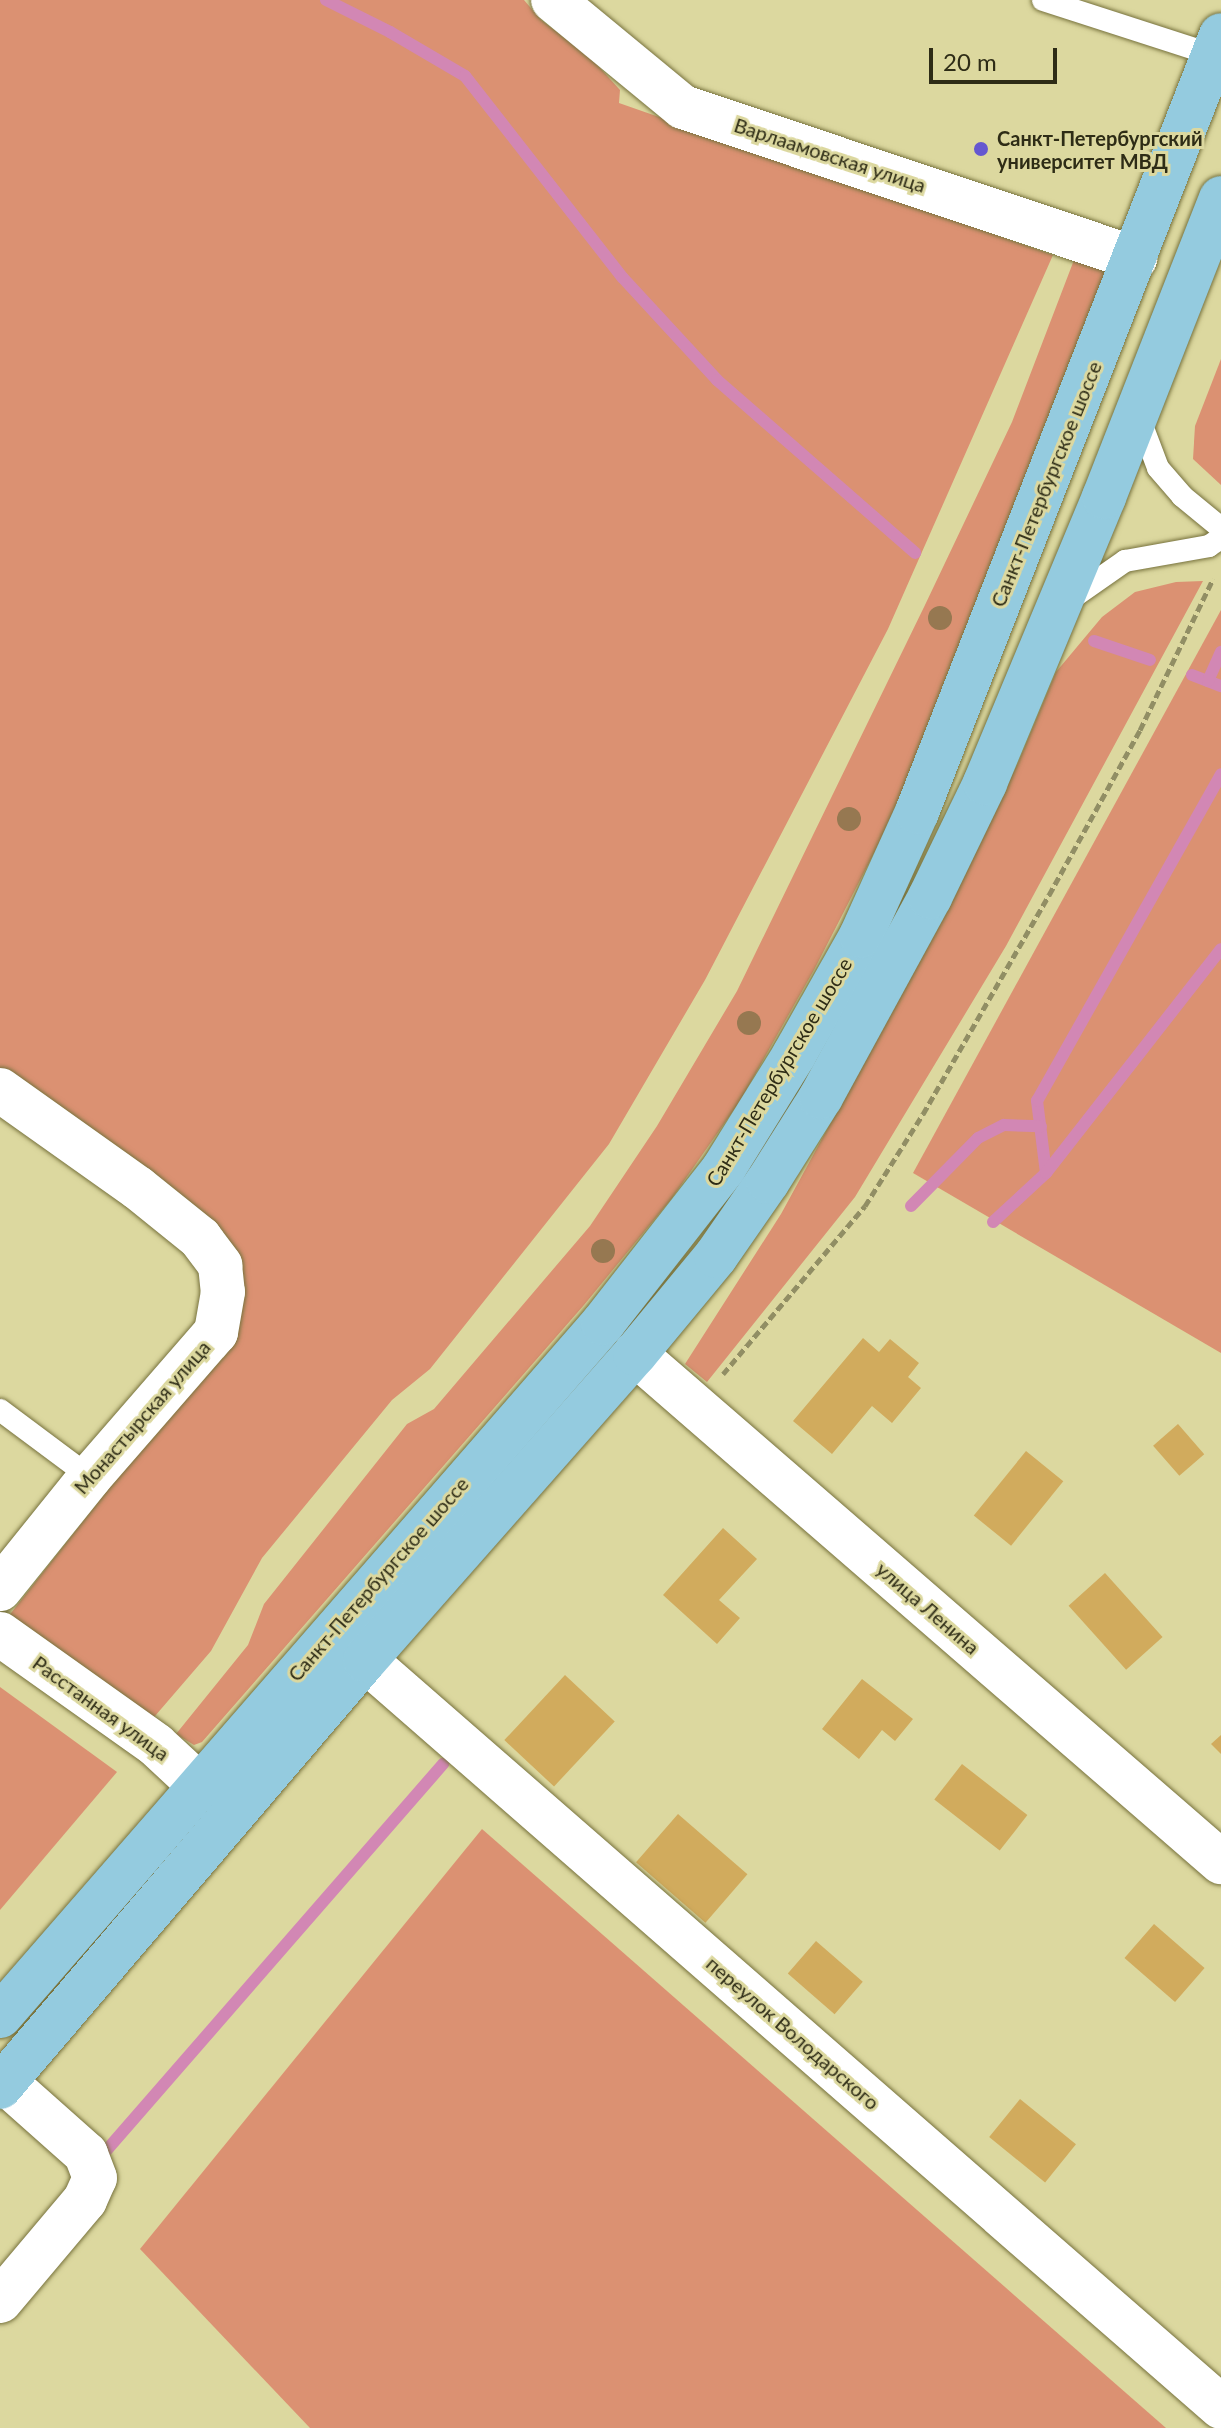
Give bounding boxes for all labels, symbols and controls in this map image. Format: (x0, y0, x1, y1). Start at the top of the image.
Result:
scale bar (933, 32, 1061, 82)
text: 20 m (943, 47, 997, 76)
street label: Варлаамовская улица (731, 113, 929, 197)
place label: Санкт-Петербургский университет МВД (997, 126, 1203, 173)
marker: Санкт-Петербургский университет МВД (972, 140, 990, 158)
street label: Санкт-Петербургское шоссе (986, 358, 1106, 610)
street label: Санкт-Петербургское шоссе (701, 953, 857, 1191)
street label: Монастырская улица (69, 1335, 215, 1499)
street label: Санкт-Петербургское шоссе (283, 1472, 473, 1686)
street label: улица Ленина (872, 1557, 984, 1659)
street label: Расстанная улица (28, 1651, 174, 1765)
street label: переулок Володарского (702, 1951, 884, 2115)

